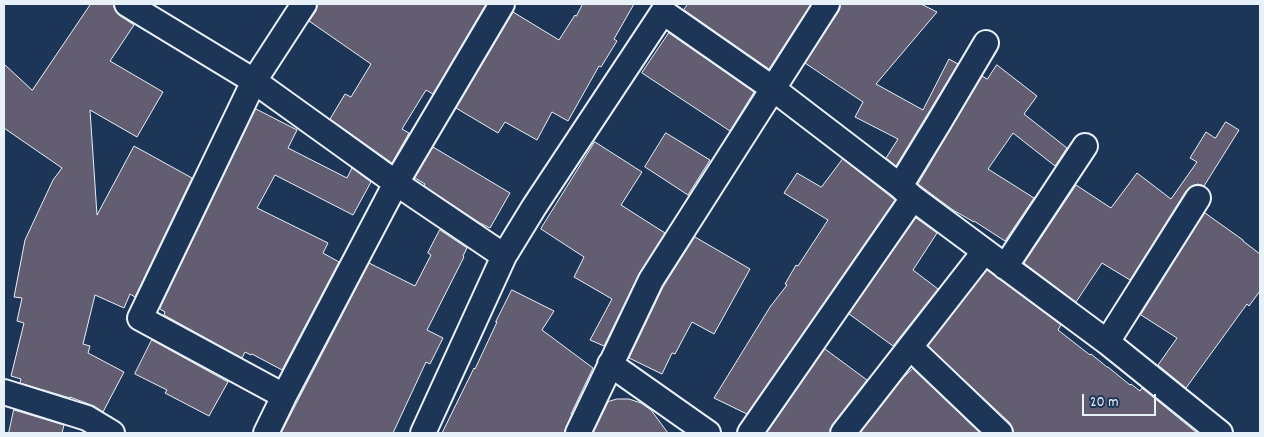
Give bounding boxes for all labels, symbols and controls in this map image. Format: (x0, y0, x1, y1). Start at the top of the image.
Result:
scale bar (1084, 384, 1158, 416)
text: 20 m (1090, 392, 1118, 414)

